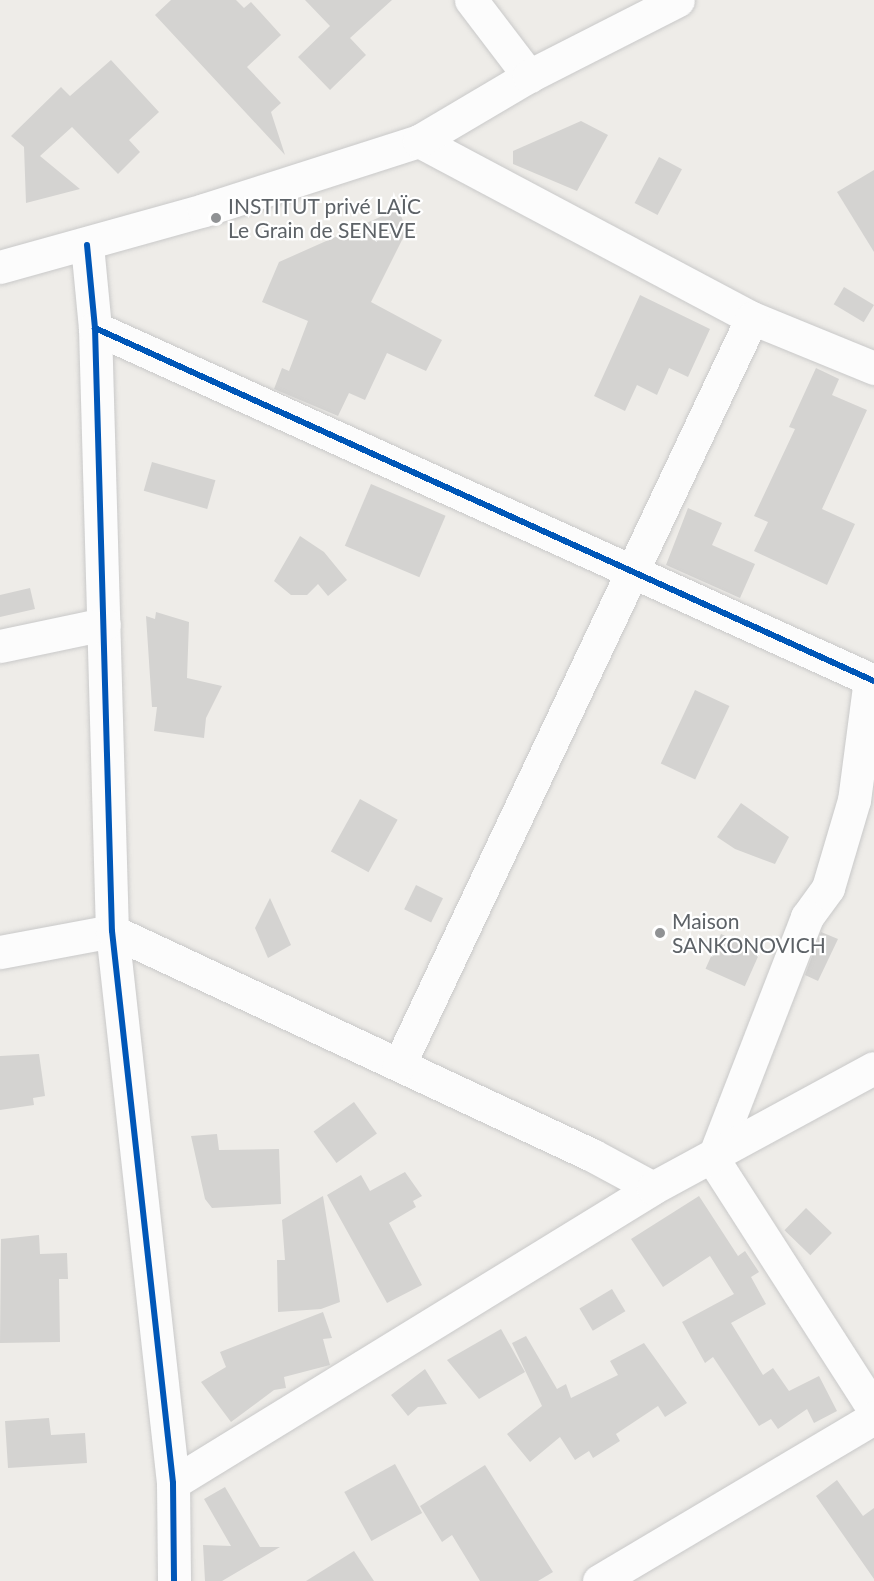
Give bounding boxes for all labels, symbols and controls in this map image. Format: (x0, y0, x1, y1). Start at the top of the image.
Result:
place label: INSTITUT privé LAÏC Le Grain de SENEVE (228, 193, 422, 243)
marker: INSTITUT privé LAÏC Le Grain de SENEVE (209, 211, 223, 225)
place label: Maison SANKONOVICH (672, 908, 826, 958)
marker: Maison SANKONOVICH (653, 926, 667, 940)

